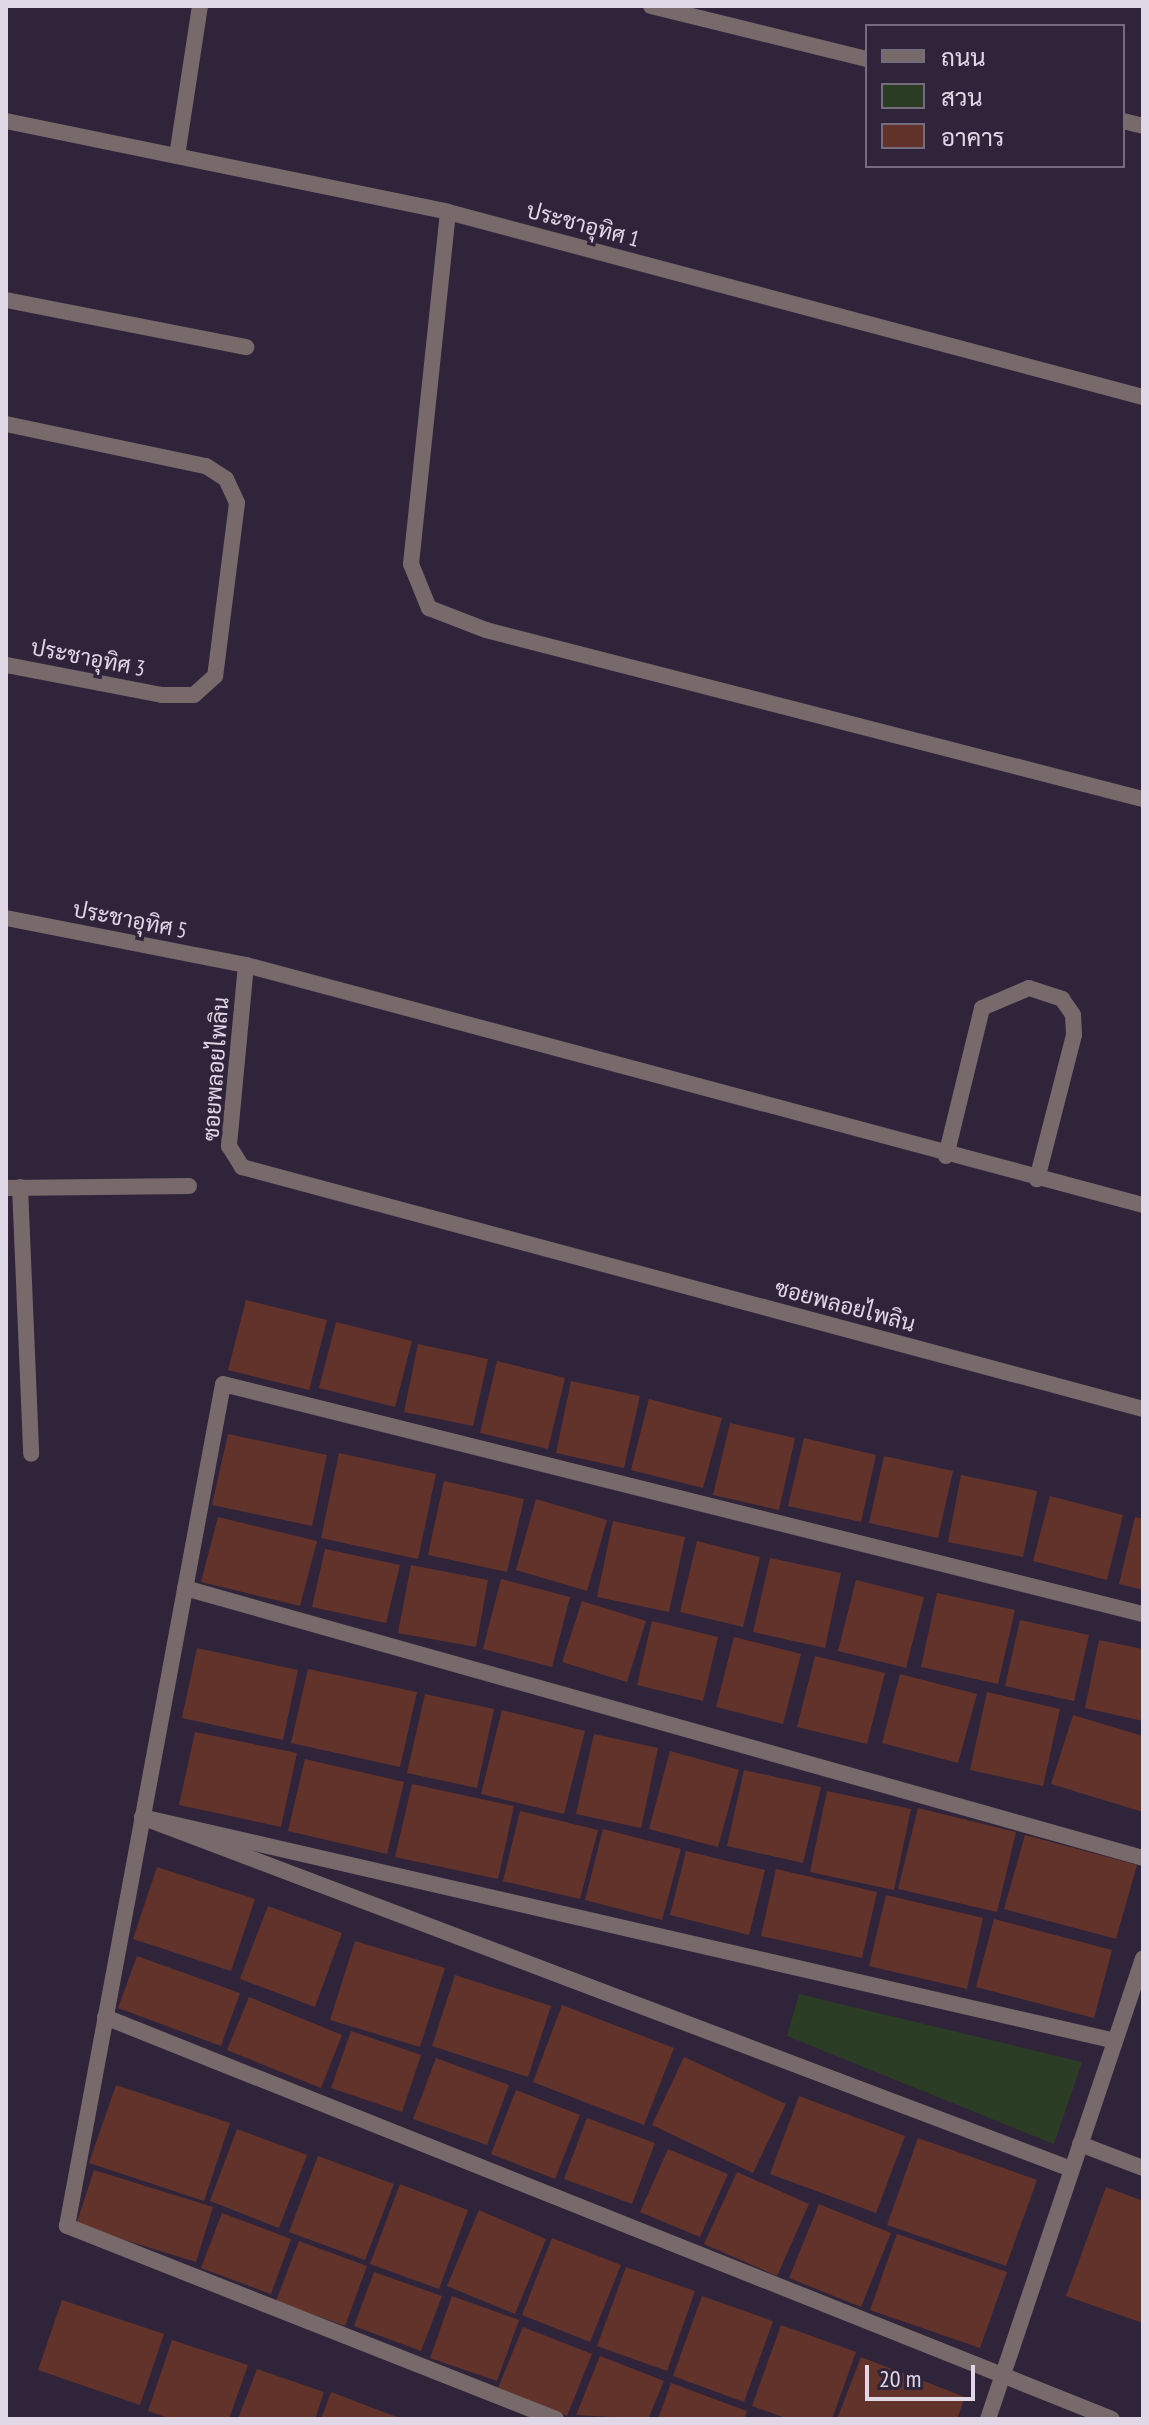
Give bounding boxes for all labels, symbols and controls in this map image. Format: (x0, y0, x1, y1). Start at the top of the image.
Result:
legend (865, 24, 1125, 168)
text: ถนน (941, 42, 986, 73)
text: สวน (941, 82, 983, 113)
text: อาคาร (941, 122, 1004, 153)
street label: ประชาอุทิศ 1 (524, 197, 642, 253)
street label: ประชาอุทิศ 3 (29, 634, 147, 682)
street label: ประชาอุทิศ 5 (71, 896, 189, 944)
street label: ซอยพลอยไพลิน (198, 996, 234, 1142)
street label: ซอยพลอยไพลิน (772, 1275, 918, 1337)
scale bar (869, 2349, 979, 2399)
text: 20 m (879, 2363, 921, 2394)

